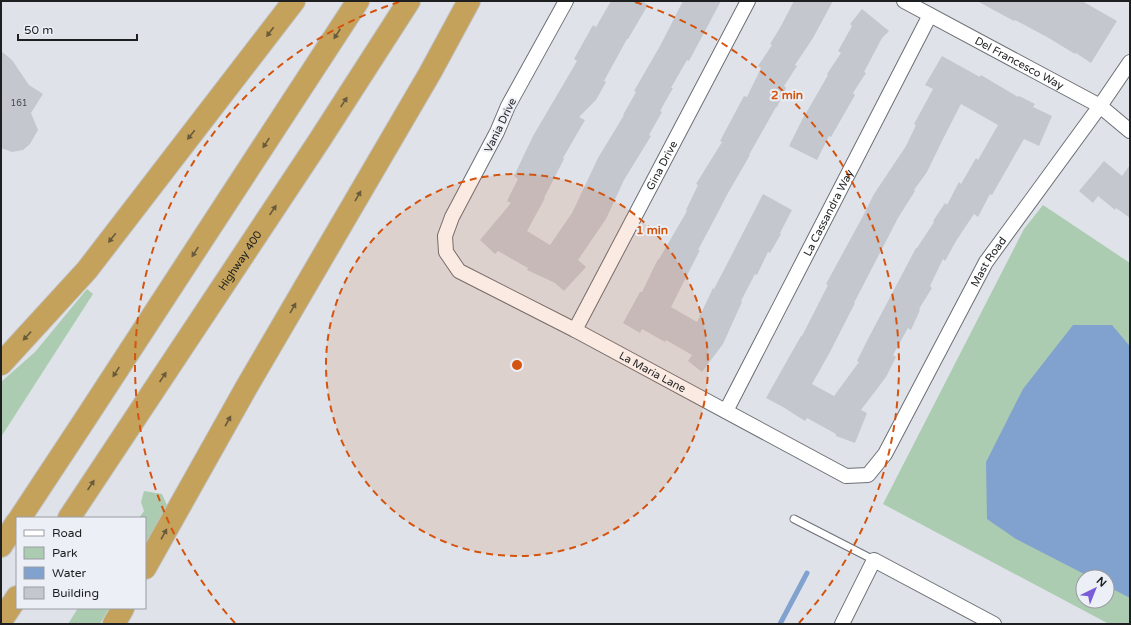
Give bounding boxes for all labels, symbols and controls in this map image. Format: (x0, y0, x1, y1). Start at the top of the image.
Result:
scale bar (18, 16, 137, 42)
text: 50 m (24, 23, 53, 37)
one-way arrow (266, 27, 274, 37)
one-way arrow (333, 29, 341, 39)
street label: Del Francesco Way (973, 34, 1066, 92)
text: 2 min (771, 88, 803, 102)
one-way arrow (340, 96, 348, 107)
street label: Vania Drive (482, 96, 519, 154)
house number: 161 (11, 98, 27, 109)
one-way arrow (187, 130, 195, 141)
one-way arrow (262, 137, 270, 148)
street label: Gina Drive (644, 139, 680, 193)
street label: La Cassandra Way (801, 167, 856, 258)
one-way arrow (355, 190, 362, 202)
one-way arrow (269, 205, 277, 216)
text: 1 min (636, 223, 668, 237)
street label: Highway 400 (216, 228, 265, 293)
one-way arrow (108, 233, 116, 244)
street label: Mast Road (968, 234, 1009, 289)
one-way arrow (191, 246, 199, 257)
one-way arrow (289, 302, 296, 314)
one-way arrow (22, 331, 31, 342)
street label: La Maria Lane (617, 349, 688, 395)
centre of rings (510, 358, 524, 372)
one-way arrow (112, 367, 120, 377)
one-way arrow (159, 371, 166, 383)
one-way arrow (224, 415, 231, 426)
one-way arrow (87, 480, 95, 491)
legend (16, 517, 146, 609)
text: Road (52, 526, 82, 540)
one-way arrow (161, 528, 168, 540)
text: Park (52, 546, 78, 560)
text: Water (52, 566, 87, 580)
north arrow (1075, 569, 1115, 609)
text: N (1094, 574, 1109, 590)
text: Building (52, 586, 99, 600)

